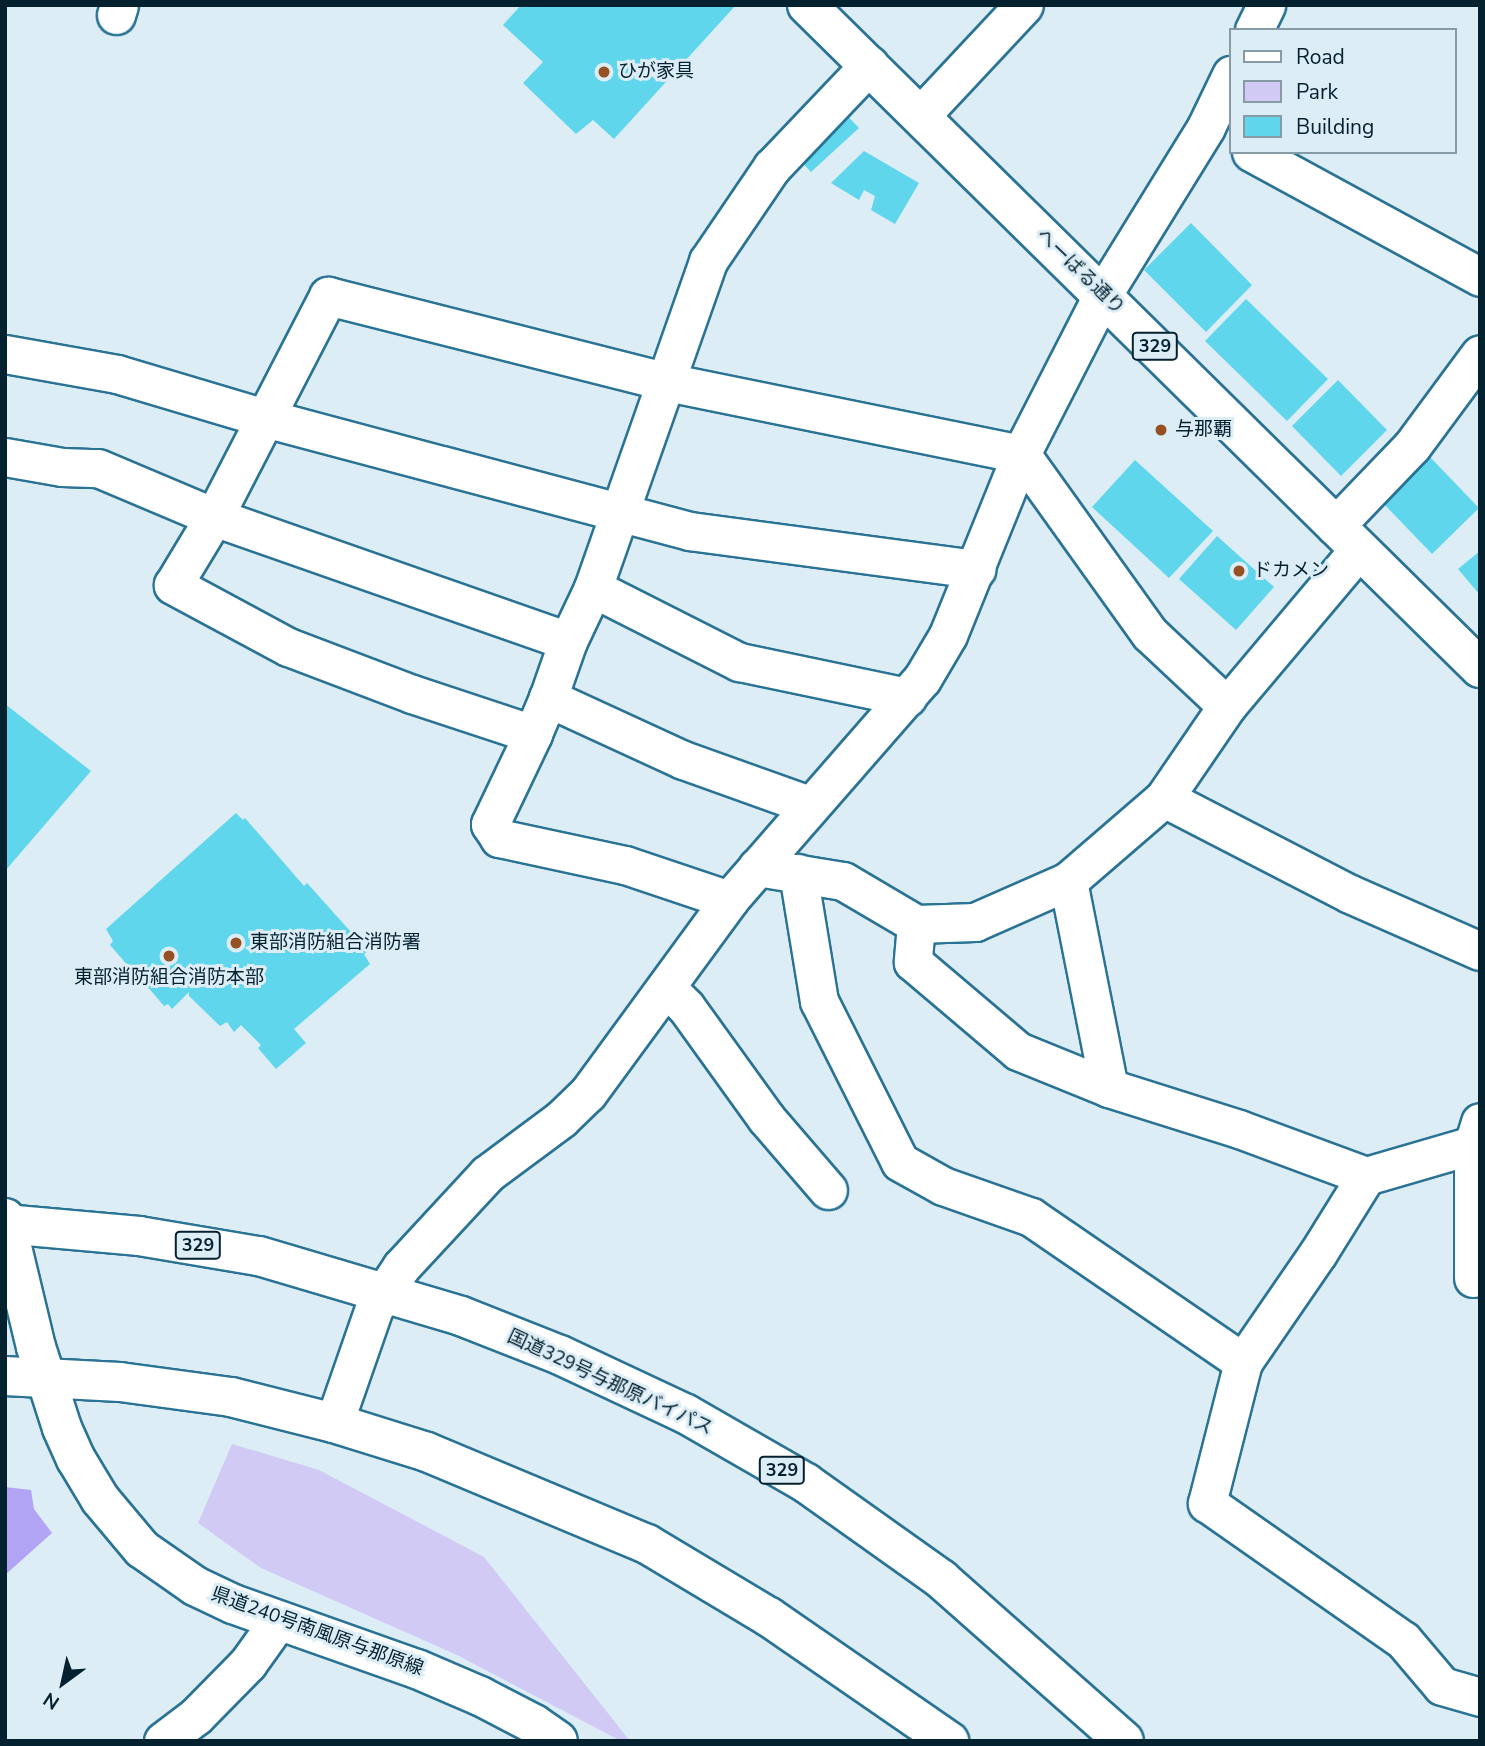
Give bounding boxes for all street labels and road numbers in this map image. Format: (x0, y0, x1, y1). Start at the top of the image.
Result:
street label: へーばる通り (1031, 224, 1129, 320)
road number: 329 (1130, 332, 1180, 360)
road number: 329 (174, 1230, 222, 1260)
street label: 国道329号与那原バイパス (504, 1325, 716, 1441)
road number: 329 (758, 1456, 806, 1484)
street label: 県道240号南風原与那原線 (208, 1583, 426, 1681)

